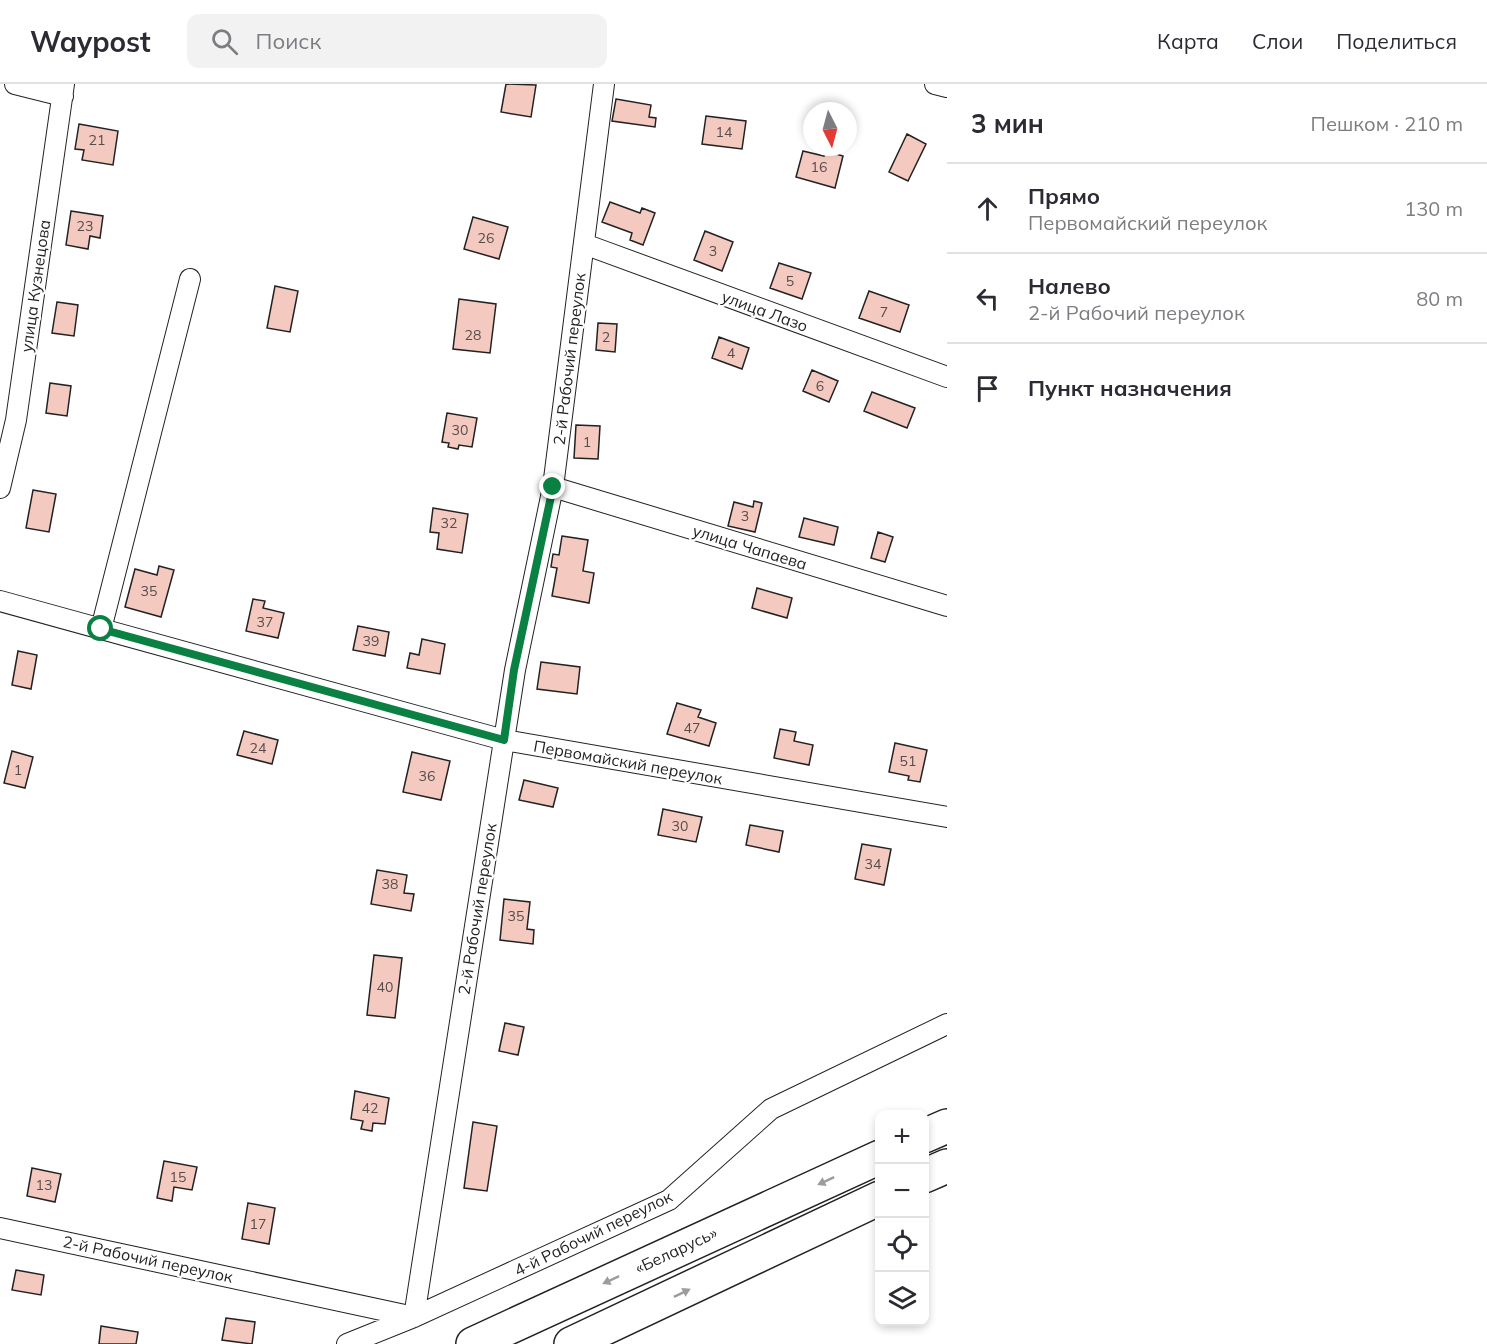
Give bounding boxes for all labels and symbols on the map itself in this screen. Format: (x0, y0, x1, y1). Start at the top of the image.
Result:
north arrow (803, 102, 857, 156)
house number: 14 (716, 123, 733, 141)
house number: 21 (89, 131, 105, 149)
house number: 16 (811, 158, 827, 176)
house number: 23 (77, 217, 93, 235)
street label: улица Кузнецова (16, 218, 54, 354)
house number: 26 (478, 229, 494, 247)
house number: 3 (709, 242, 717, 260)
street label: 2-й Рабочий переулок (549, 271, 590, 446)
house number: 5 (786, 272, 794, 290)
street label: улица Лазо (719, 286, 811, 336)
house number: 7 (880, 303, 888, 321)
house number: 28 (465, 326, 481, 344)
house number: 2 (602, 328, 610, 346)
house number: 4 (727, 344, 736, 362)
house number: 6 (816, 377, 824, 395)
house number: 30 (452, 421, 468, 439)
house number: 1 (583, 433, 591, 451)
route end (539, 473, 565, 499)
house number: 3 (741, 507, 749, 525)
house number: 32 (441, 514, 457, 532)
street label: улица Чапаева (690, 520, 810, 574)
house number: 35 (141, 582, 157, 600)
house number: 37 (257, 613, 273, 631)
route start (87, 615, 113, 641)
house number: 39 (363, 632, 379, 650)
house number: 47 (684, 719, 700, 737)
street label: Первомайский переулок (532, 736, 724, 789)
house number: 24 (250, 739, 267, 757)
house number: 51 (900, 752, 916, 770)
house number: 1 (14, 761, 22, 779)
house number: 36 (419, 767, 435, 785)
house number: 30 (672, 817, 688, 835)
street label: 2-й Рабочий переулок (454, 821, 500, 996)
house number: 34 (865, 855, 882, 873)
house number: 38 (382, 875, 398, 893)
house number: 35 (508, 907, 524, 925)
house number: 40 (377, 978, 393, 996)
house number: 42 (362, 1099, 378, 1117)
house number: 15 (170, 1168, 186, 1186)
house number: 13 (36, 1176, 52, 1194)
one-way arrow (818, 1177, 835, 1186)
street label: 4-й Рабочий переулок (511, 1186, 676, 1280)
house number: 17 (250, 1215, 266, 1233)
street label: «Беларусь» (632, 1222, 720, 1278)
street label: 2-й Рабочий переулок (61, 1231, 235, 1287)
one-way arrow (603, 1276, 620, 1285)
one-way arrow (673, 1289, 690, 1298)

